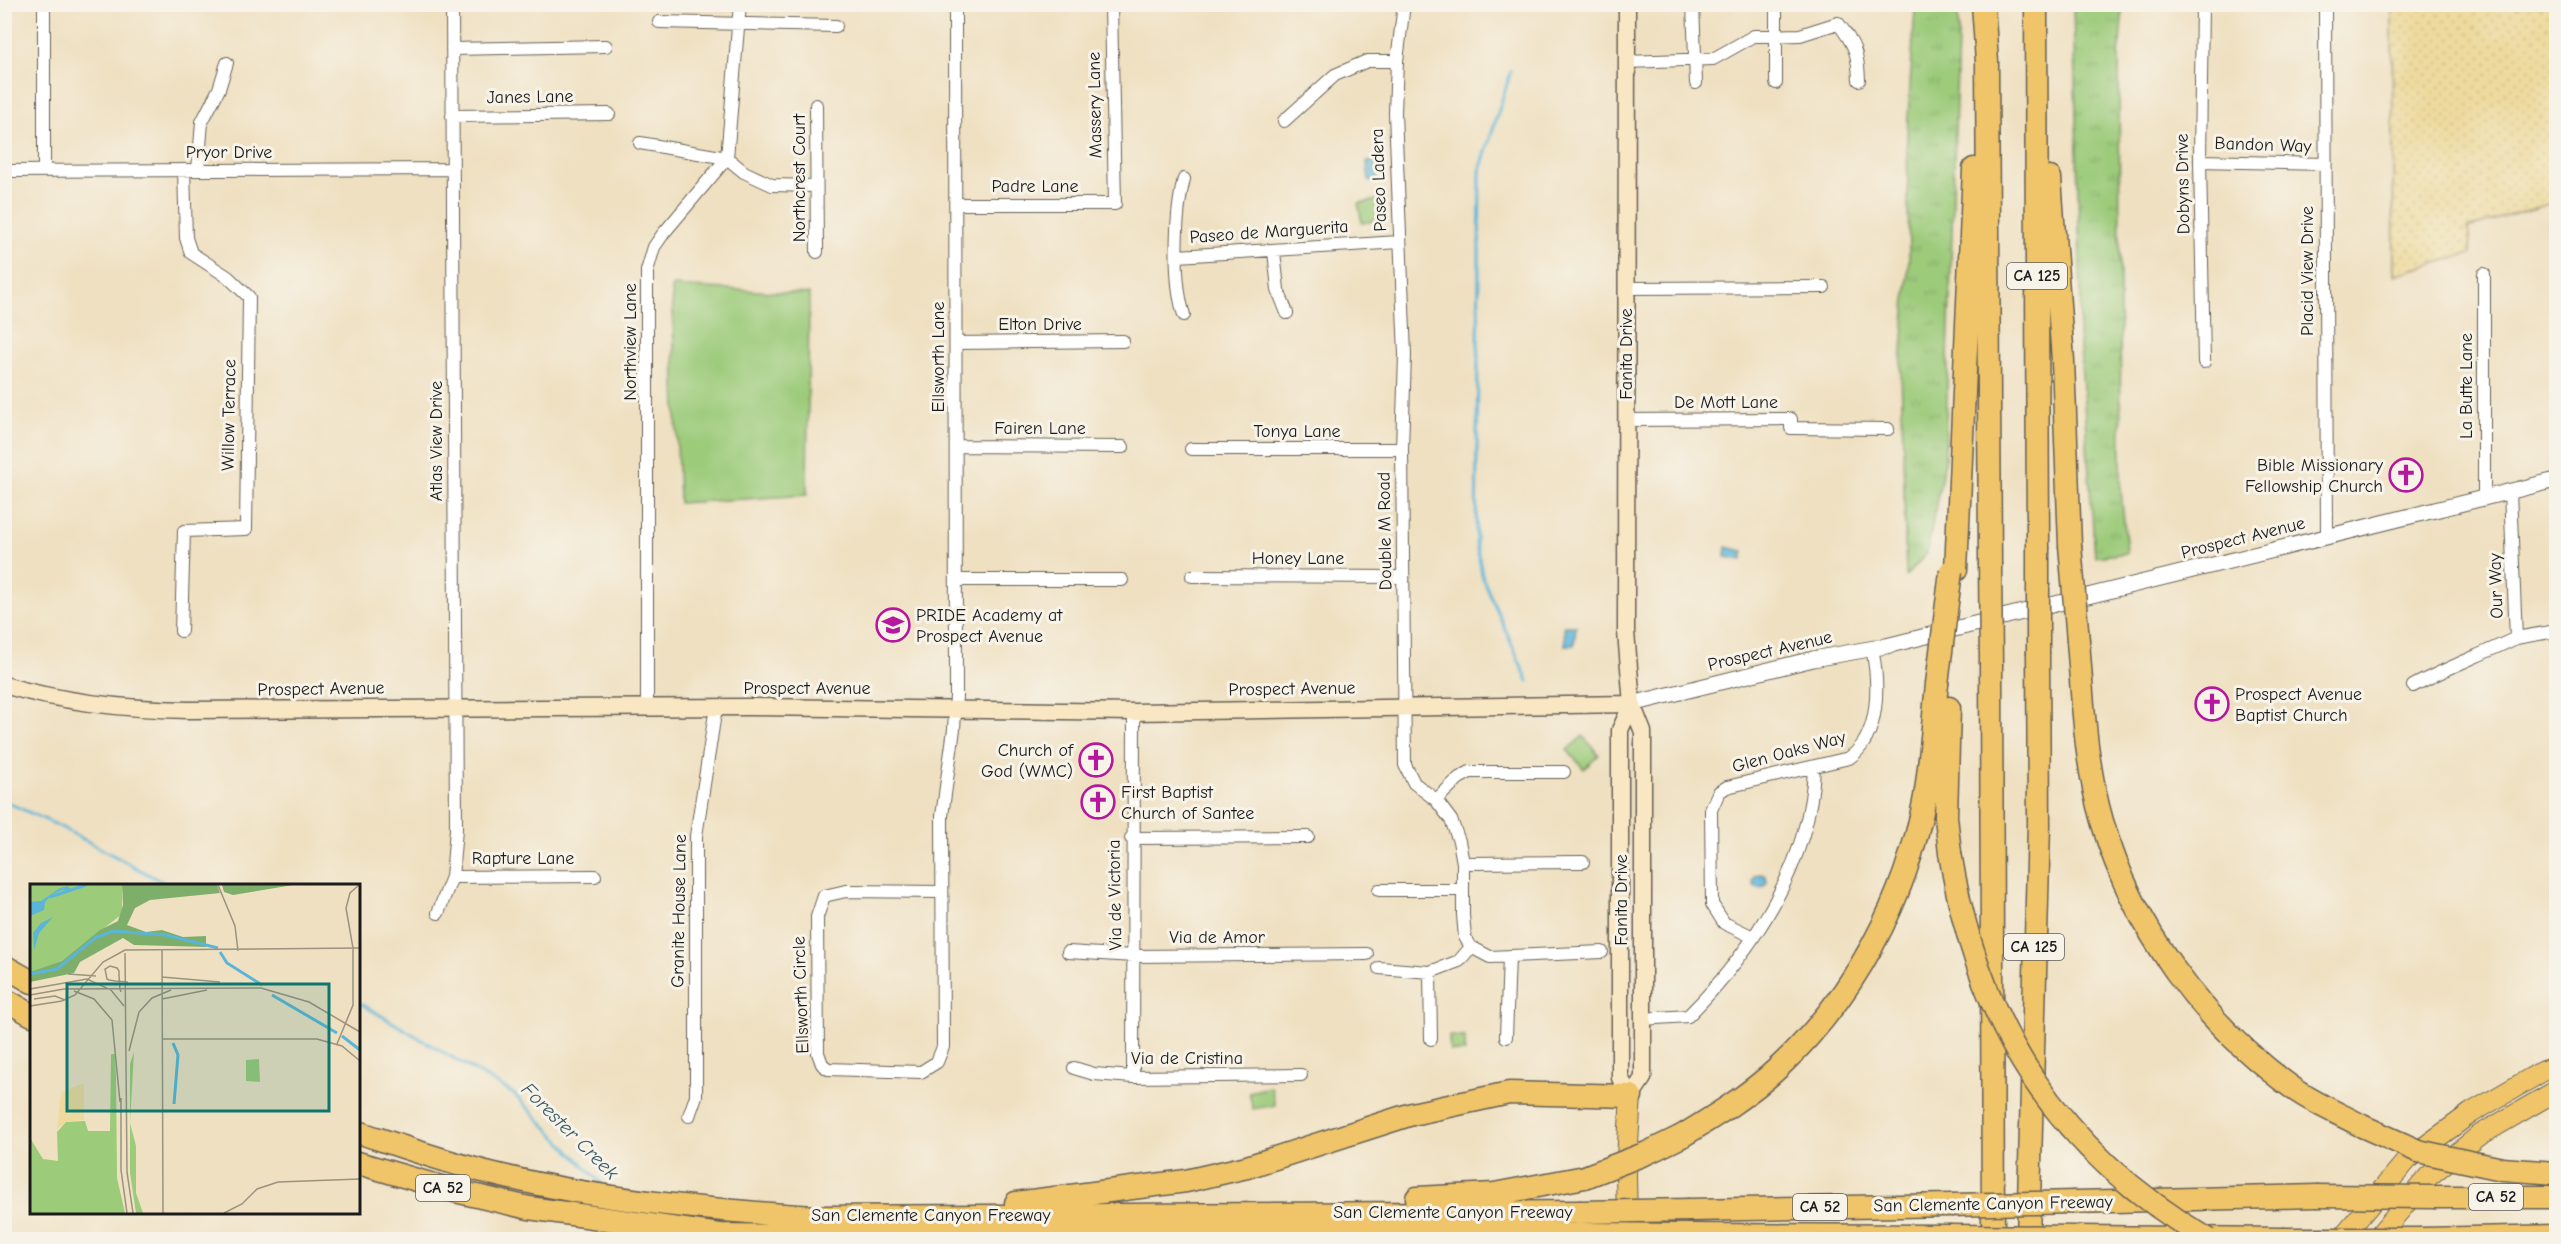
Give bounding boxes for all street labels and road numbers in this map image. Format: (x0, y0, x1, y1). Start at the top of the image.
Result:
street label: Massery Lane (1084, 52, 1106, 158)
street label: Janes Lane (486, 86, 574, 108)
street label: Northcrest Court (789, 113, 810, 242)
street label: Paseo Ladera (1367, 128, 1391, 232)
street label: Bandon Way (2214, 133, 2313, 157)
street label: Dobyns Drive (2172, 134, 2194, 234)
street label: Pryor Drive (186, 142, 272, 163)
street label: Padre Lane (992, 176, 1078, 197)
street label: Placid View Drive (2297, 206, 2318, 336)
street label: Paseo de Marguerita (1189, 216, 1349, 248)
road number: CA 125 (2007, 263, 2067, 289)
street label: Northview Lane (620, 283, 641, 401)
street label: Ellsworth Lane (928, 301, 949, 413)
street label: Fanita Drive (1616, 308, 1637, 400)
street label: Elton Drive (998, 314, 1082, 335)
street label: La Butte Lane (2456, 333, 2477, 439)
street label: Willow Terrace (218, 359, 240, 471)
street label: Atlas View Drive (426, 381, 447, 501)
street label: De Mott Lane (1674, 392, 1778, 413)
street label: Fairen Lane (994, 418, 1086, 439)
street label: Tonya Lane (1253, 421, 1341, 442)
street label: Double M Road (1373, 472, 1397, 590)
street label: Prospect Avenue (2179, 512, 2307, 564)
street label: Honey Lane (1252, 548, 1344, 569)
street label: Our Way (2484, 552, 2508, 619)
street label: Prospect Avenue (1706, 626, 1834, 676)
street label: Prospect Avenue (257, 677, 385, 701)
street label: Prospect Avenue (1228, 677, 1356, 701)
street label: Prospect Avenue (743, 678, 871, 699)
street label: Glen Oaks Way (1730, 727, 1849, 777)
street label: Granite House Lane (667, 834, 691, 988)
street label: Via de Victoria (1104, 839, 1126, 951)
street label: Rapture Lane (472, 848, 574, 869)
street label: Fanita Drive (1611, 854, 1632, 946)
street label: Via de Amor (1169, 927, 1266, 948)
road number: CA 125 (2004, 934, 2064, 960)
street label: Ellsworth Circle (788, 936, 814, 1054)
street label: Via de Cristina (1131, 1048, 1243, 1069)
road number: CA 52 (416, 1175, 470, 1201)
road number: CA 52 (2469, 1184, 2523, 1210)
street label: San Clemente Canyon Freeway (1873, 1191, 2114, 1217)
road number: CA 52 (1793, 1194, 1847, 1220)
street label: San Clemente Canyon Freeway (1333, 1202, 1574, 1223)
street label: San Clemente Canyon Freeway (811, 1205, 1052, 1226)

